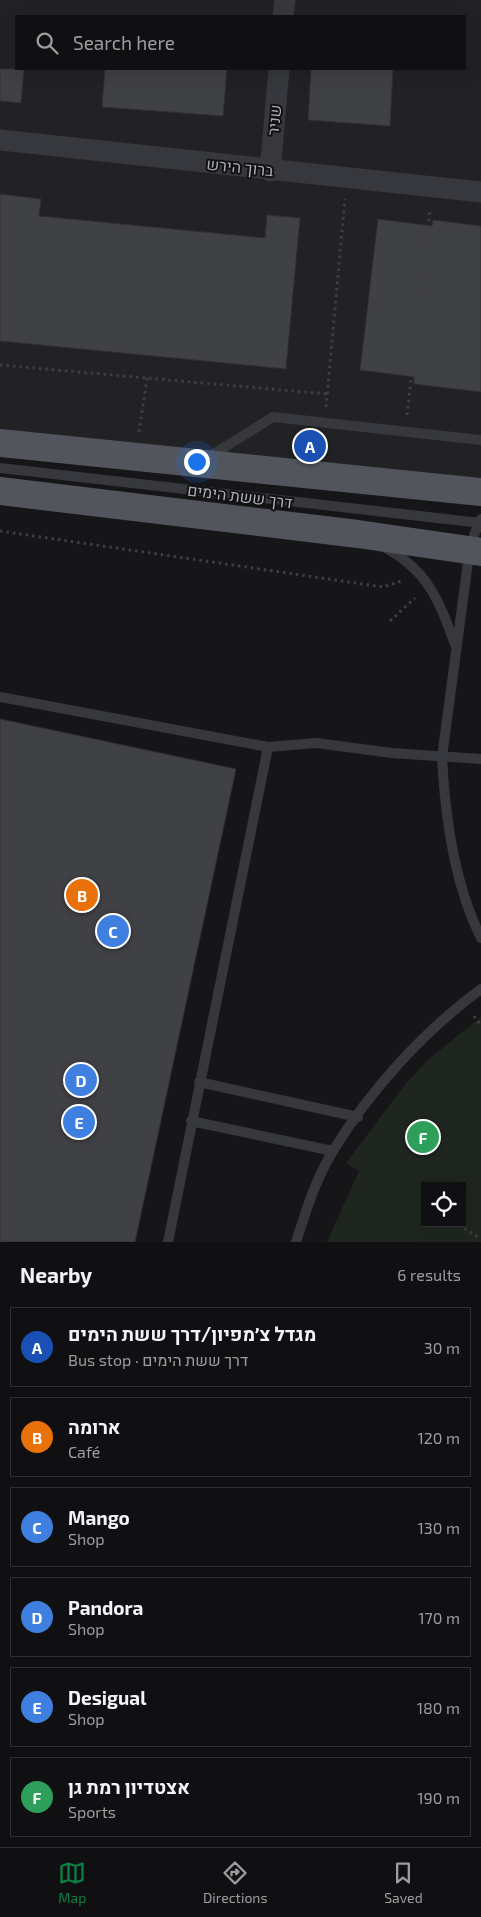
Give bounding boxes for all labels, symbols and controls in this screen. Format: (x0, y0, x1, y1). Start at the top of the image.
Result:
search box (15, 15, 466, 70)
icon: search (33, 29, 61, 57)
text: Search here (73, 31, 175, 54)
street label: שניר (263, 104, 284, 136)
street label: ברוך הירש (206, 154, 275, 180)
pin: A (294, 427, 326, 465)
your location (184, 449, 210, 475)
street label: דרך ששת הימים (186, 480, 294, 511)
pin: B (66, 876, 98, 914)
pin: C (97, 912, 129, 950)
pin: D (65, 1061, 97, 1099)
pin: E (63, 1103, 95, 1141)
pin: F (407, 1118, 439, 1156)
map controls (421, 1182, 466, 1227)
button: locate (421, 1182, 466, 1227)
text: Nearby (20, 1262, 92, 1287)
text: 6 results (397, 1265, 461, 1284)
text: מגדל צ׳מפיון/דרך ששת הימים (68, 1322, 316, 1345)
text: A (32, 1338, 42, 1357)
text: 30 m (424, 1338, 460, 1357)
text: Bus stop · דרך ששת הימים (68, 1350, 248, 1369)
text: ארומה (68, 1415, 121, 1438)
text: B (32, 1428, 42, 1447)
text: 120 m (417, 1428, 460, 1447)
text: Café (68, 1442, 100, 1461)
text: Mango (68, 1506, 130, 1529)
text: C (32, 1518, 42, 1537)
text: 130 m (418, 1518, 460, 1537)
text: Shop (68, 1529, 105, 1548)
text: Pandora (68, 1596, 143, 1619)
text: D (32, 1608, 42, 1627)
text: 170 m (418, 1608, 460, 1627)
text: Shop (68, 1619, 105, 1638)
text: Desigual (68, 1686, 146, 1709)
text: E (32, 1698, 42, 1717)
text: 180 m (417, 1698, 460, 1717)
text: Shop (68, 1709, 105, 1728)
text: אצטדיון רמת גן (68, 1775, 190, 1798)
text: F (33, 1788, 41, 1807)
text: 190 m (417, 1788, 460, 1807)
text: Sports (68, 1802, 116, 1821)
tab: Map (58, 1859, 86, 1906)
tab: Directions (203, 1859, 268, 1906)
tab: Saved (384, 1859, 423, 1906)

